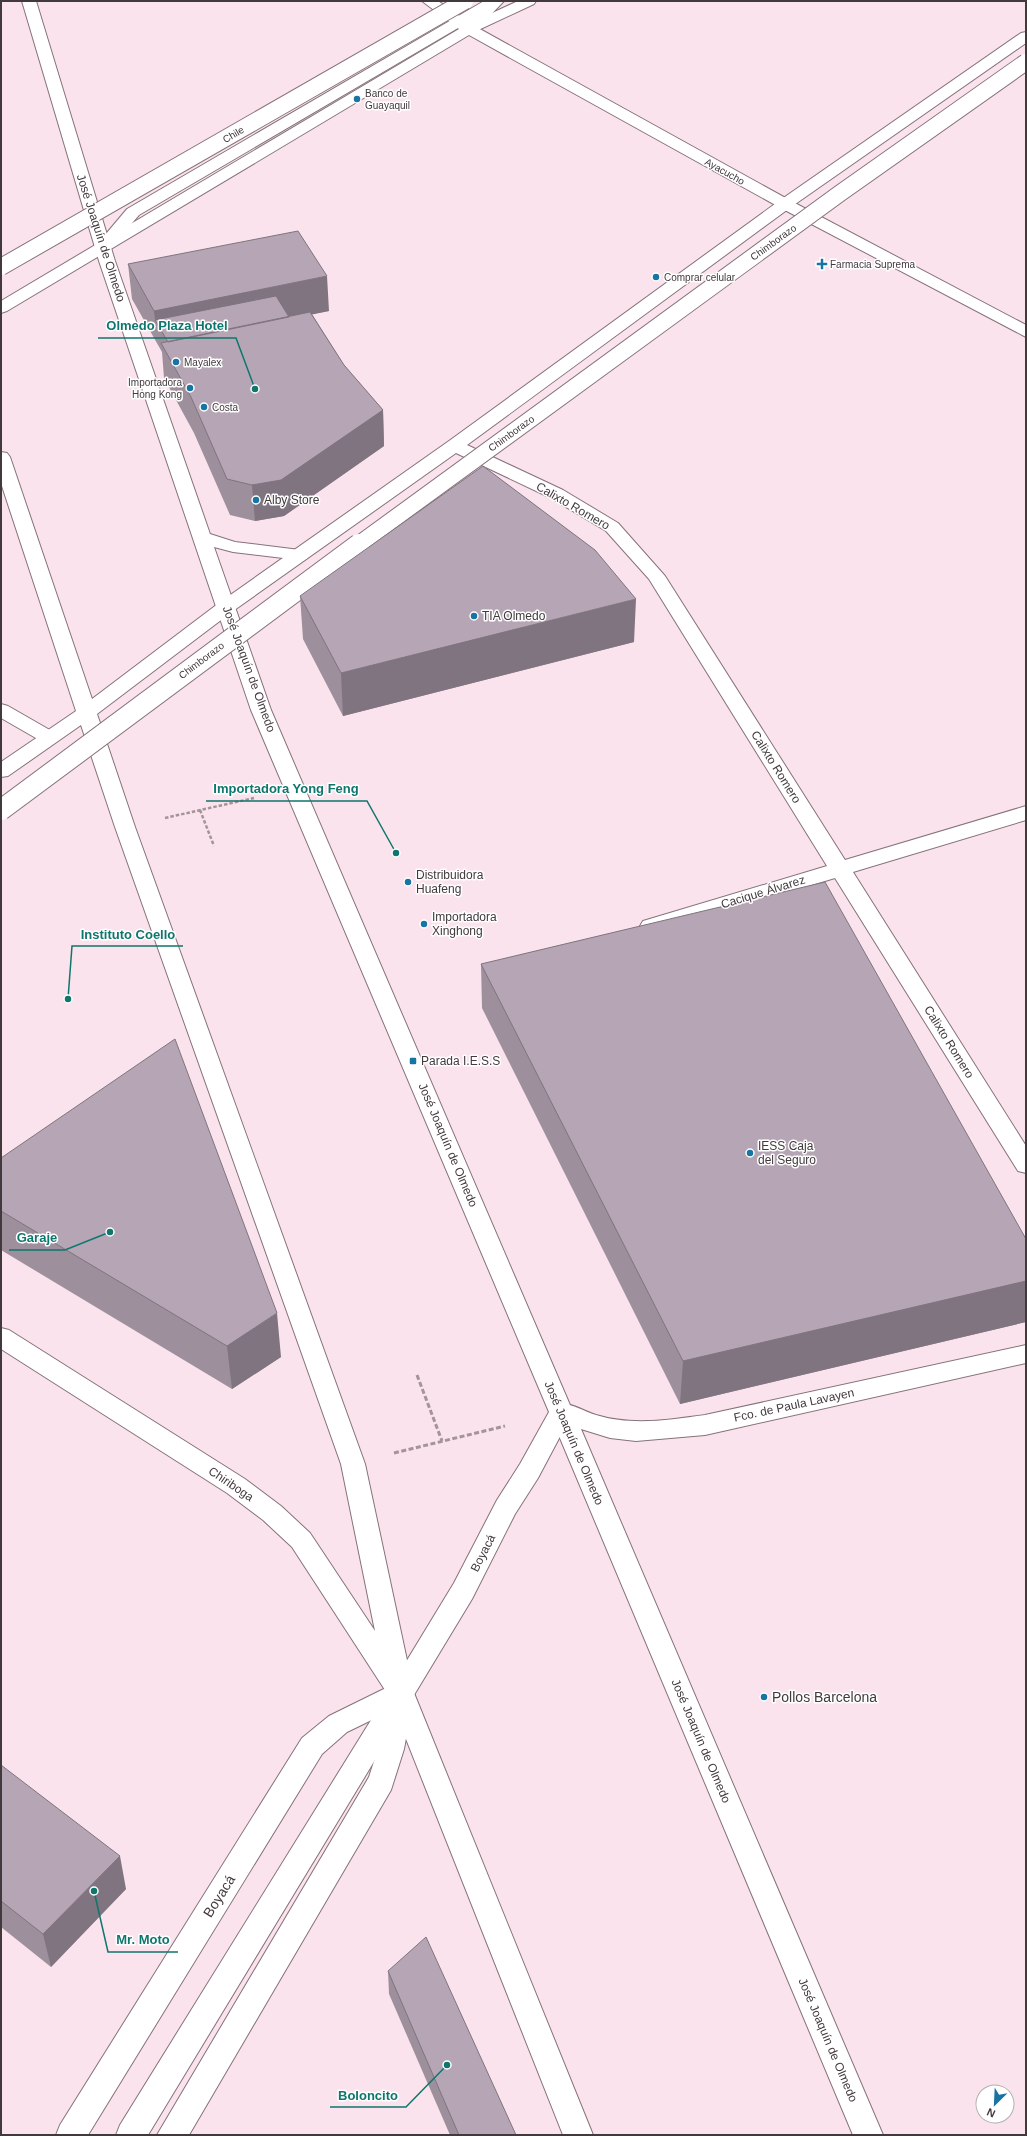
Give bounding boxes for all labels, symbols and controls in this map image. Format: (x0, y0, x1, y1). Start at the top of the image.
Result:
place label: Banco de Guayaquil (365, 88, 410, 111)
marker: Banco de Guayaquil (352, 94, 362, 104)
street label: Chile (221, 124, 246, 145)
street label: Ayacucho (703, 156, 747, 187)
street label: José Joaquín de Olmedo (74, 172, 128, 304)
street label: Chimborazo (748, 222, 799, 263)
marker: Farmacia Suprema (817, 259, 827, 269)
place label: Farmacia Suprema (830, 259, 915, 270)
marker: Comprar celular (651, 272, 661, 282)
place label: Comprar celular (664, 272, 736, 283)
callout: Olmedo Plaza Hotel (98, 313, 236, 338)
text: Olmedo Plaza Hotel (106, 318, 228, 333)
marker: Mayalex (171, 357, 181, 367)
place label: Mayalex (184, 357, 221, 368)
place label: Importadora Hong Kong (128, 377, 182, 400)
marker: Importadora Hong Kong (185, 383, 195, 393)
marker: Costa (199, 402, 209, 412)
place label: Costa (212, 402, 239, 413)
street label: Chimborazo (486, 413, 537, 454)
street label: Calixto Romero (534, 479, 613, 533)
place label: Alby Store (264, 493, 320, 507)
marker: Alby Store (251, 495, 261, 505)
street label: José Joaquín de Olmedo (220, 604, 279, 734)
place label: TIA Olmedo (482, 609, 546, 623)
marker: TIA Olmedo (469, 611, 479, 621)
street label: Chimborazo (176, 640, 226, 681)
street label: Calixto Romero (748, 728, 804, 806)
callout: Importadora Yong Feng (206, 776, 367, 801)
text: Importadora Yong Feng (213, 781, 359, 796)
place label: Distribuidora Huafeng (416, 868, 484, 896)
street label: Cacique Álvarez (719, 872, 807, 911)
marker: Distribuidora Huafeng (403, 877, 413, 887)
place label: Importadora Xinghong (432, 910, 497, 938)
marker: Importadora Xinghong (419, 919, 429, 929)
callout: Instituto Coello (72, 921, 183, 946)
text: Instituto Coello (81, 927, 175, 942)
street label: Calixto Romero (921, 1003, 977, 1081)
place label: Parada I.E.S.S (421, 1054, 500, 1068)
marker: Parada I.E.S.S (408, 1056, 418, 1066)
street label: José Joaquín de Olmedo (415, 1081, 481, 1209)
place label: IESS Caja del Seguro (758, 1139, 816, 1167)
marker: IESS Caja del Seguro (745, 1148, 755, 1158)
callout: Garaje (9, 1225, 65, 1250)
text: Garaje (17, 1230, 57, 1245)
street label: José Joaquín de Olmedo (541, 1379, 607, 1507)
street label: Fco. de Paula Lavayen (733, 1385, 855, 1425)
street label: Chiriboga (206, 1464, 256, 1504)
street label: Boyacá (468, 1532, 498, 1574)
street label: José Joaquín de Olmedo (668, 1677, 734, 1805)
place label: Pollos Barcelona (772, 1689, 877, 1705)
marker: Pollos Barcelona (759, 1692, 769, 1702)
street label: Boyacá (200, 1872, 238, 1920)
callout: Mr. Moto (108, 1927, 178, 1952)
text: Mr. Moto (116, 1932, 170, 1947)
street label: José Joaquín de Olmedo (795, 1976, 861, 2104)
callout: Boloncito (330, 2082, 406, 2107)
north arrow (975, 2084, 1015, 2124)
text: Boloncito (338, 2088, 398, 2103)
text: N (985, 2106, 997, 2120)

